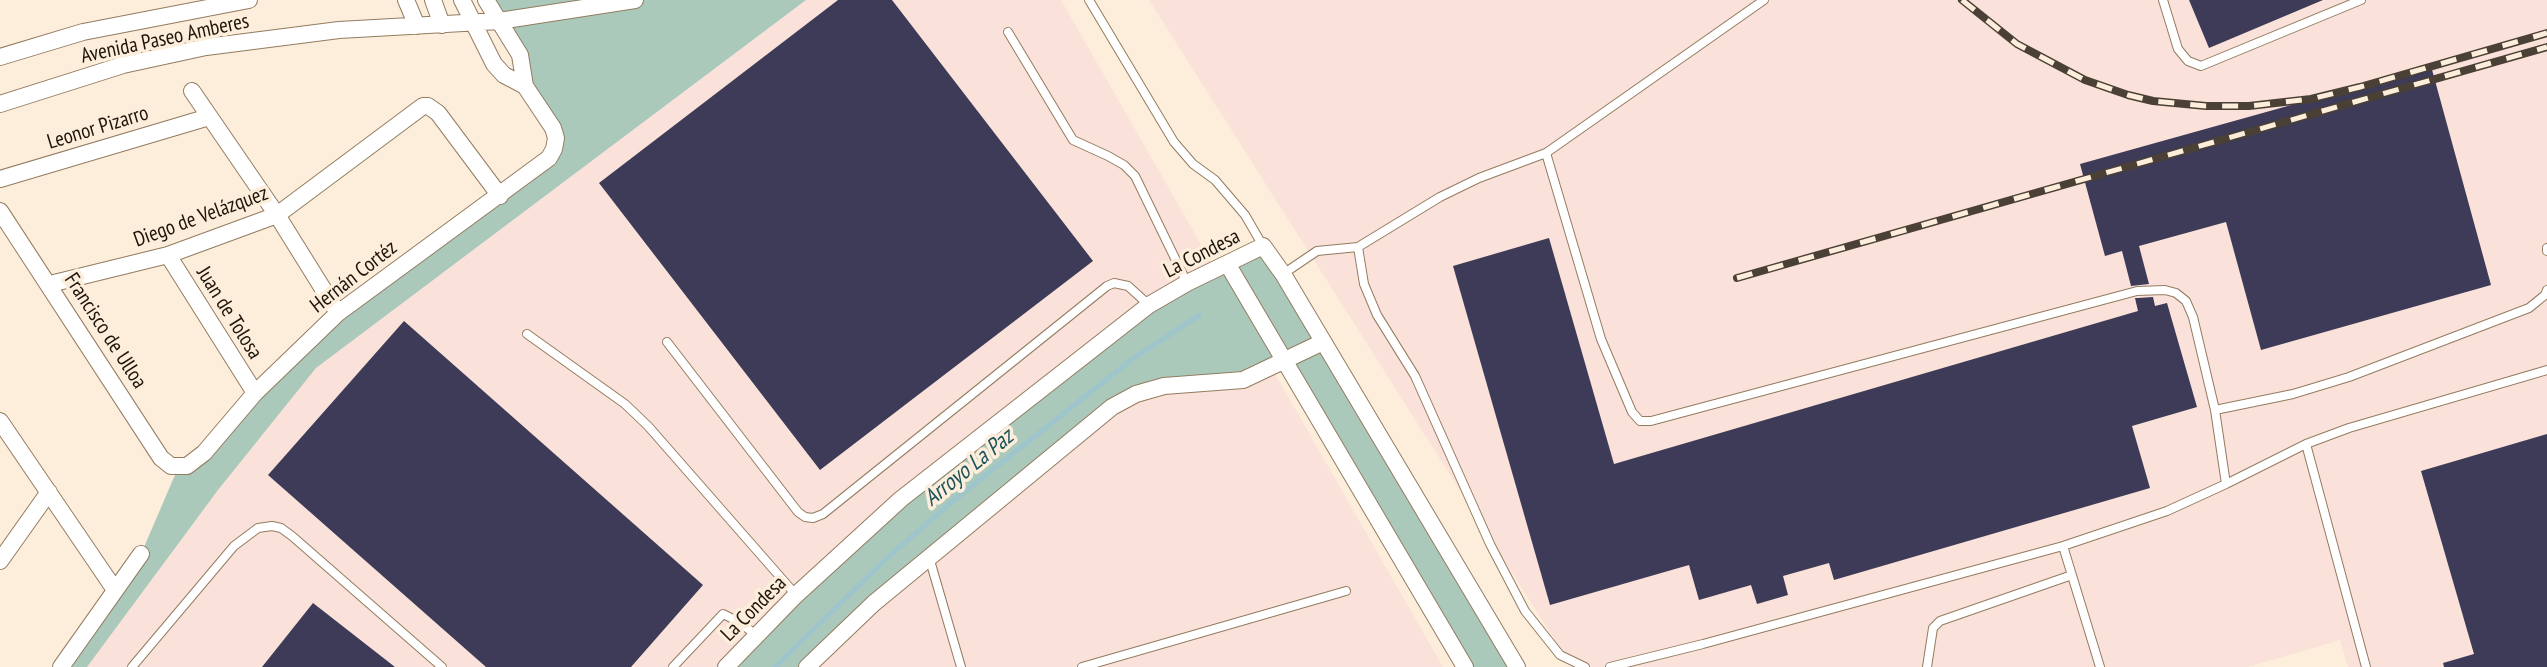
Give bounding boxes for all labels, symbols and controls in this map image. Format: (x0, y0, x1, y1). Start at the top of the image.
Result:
street label: Avenida Paseo Amberes (79, 9, 251, 69)
street label: Leonor Pizarro (44, 101, 152, 155)
street label: Diego de Velázquez (130, 181, 272, 253)
street label: La Condesa (1160, 224, 1244, 284)
street label: Hernán Cortéz (306, 235, 402, 319)
street label: Juan de Tolosa (191, 262, 267, 364)
street label: Francisco de Ulloa (58, 269, 152, 393)
water label: Arroyo La Paz (919, 424, 1019, 512)
street label: La Condesa (716, 571, 792, 647)

